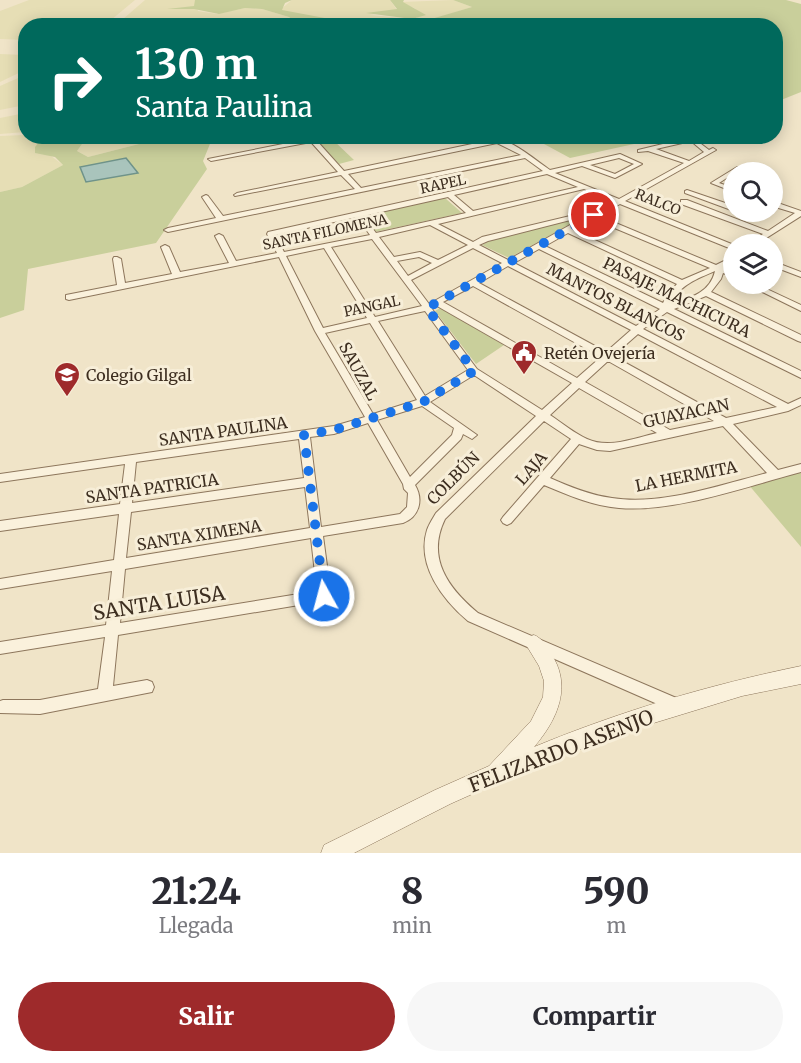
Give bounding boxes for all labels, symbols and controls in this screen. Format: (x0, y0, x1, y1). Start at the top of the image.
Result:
text: 130 m (135, 38, 257, 90)
icon: right (36, 42, 114, 120)
text: Santa Paulina (135, 90, 312, 124)
map controls (723, 162, 783, 294)
button: search (723, 162, 783, 222)
street label: RAPEL (418, 170, 468, 198)
street label: RALCO (632, 185, 684, 219)
pin (568, 189, 619, 240)
icon: arrive (577, 198, 610, 231)
street label: SANTA FILOMENA (261, 210, 389, 254)
button: layers (723, 234, 783, 294)
street label: PASAJE MACHICURA (600, 253, 755, 342)
street label: MANTOS BLANCOS (544, 259, 688, 345)
street label: PANGAL (342, 291, 402, 321)
street label: SAUZAL (335, 338, 383, 404)
public building icon: Retén Ovejería (509, 338, 539, 376)
place label: Retén Ovejería (544, 343, 656, 363)
school or university icon: Colegio Gilgal (52, 360, 82, 398)
place label: Colegio Gilgal (86, 365, 192, 385)
street label: GUAYACAN (641, 394, 732, 432)
street label: SANTA PAULINA (157, 412, 289, 450)
street label: COLBÚN (422, 447, 484, 509)
street label: LAJA (511, 447, 551, 489)
street label: LA HERMITA (633, 456, 739, 496)
street label: SANTA PATRICIA (84, 469, 220, 507)
street label: SANTA XIMENA (135, 515, 264, 555)
position arrow (292, 564, 356, 628)
street label: SANTA LUISA (91, 580, 228, 625)
street label: FELIZARDO ASENJO (465, 704, 657, 797)
text: 21:24 (151, 869, 241, 914)
text: 8 (401, 869, 423, 914)
text: 590 (583, 869, 650, 914)
text: Llegada (159, 913, 234, 938)
text: min (392, 913, 432, 938)
text: m (606, 913, 626, 938)
button: Salir (18, 982, 395, 1051)
button: Compartir (407, 982, 783, 1051)

